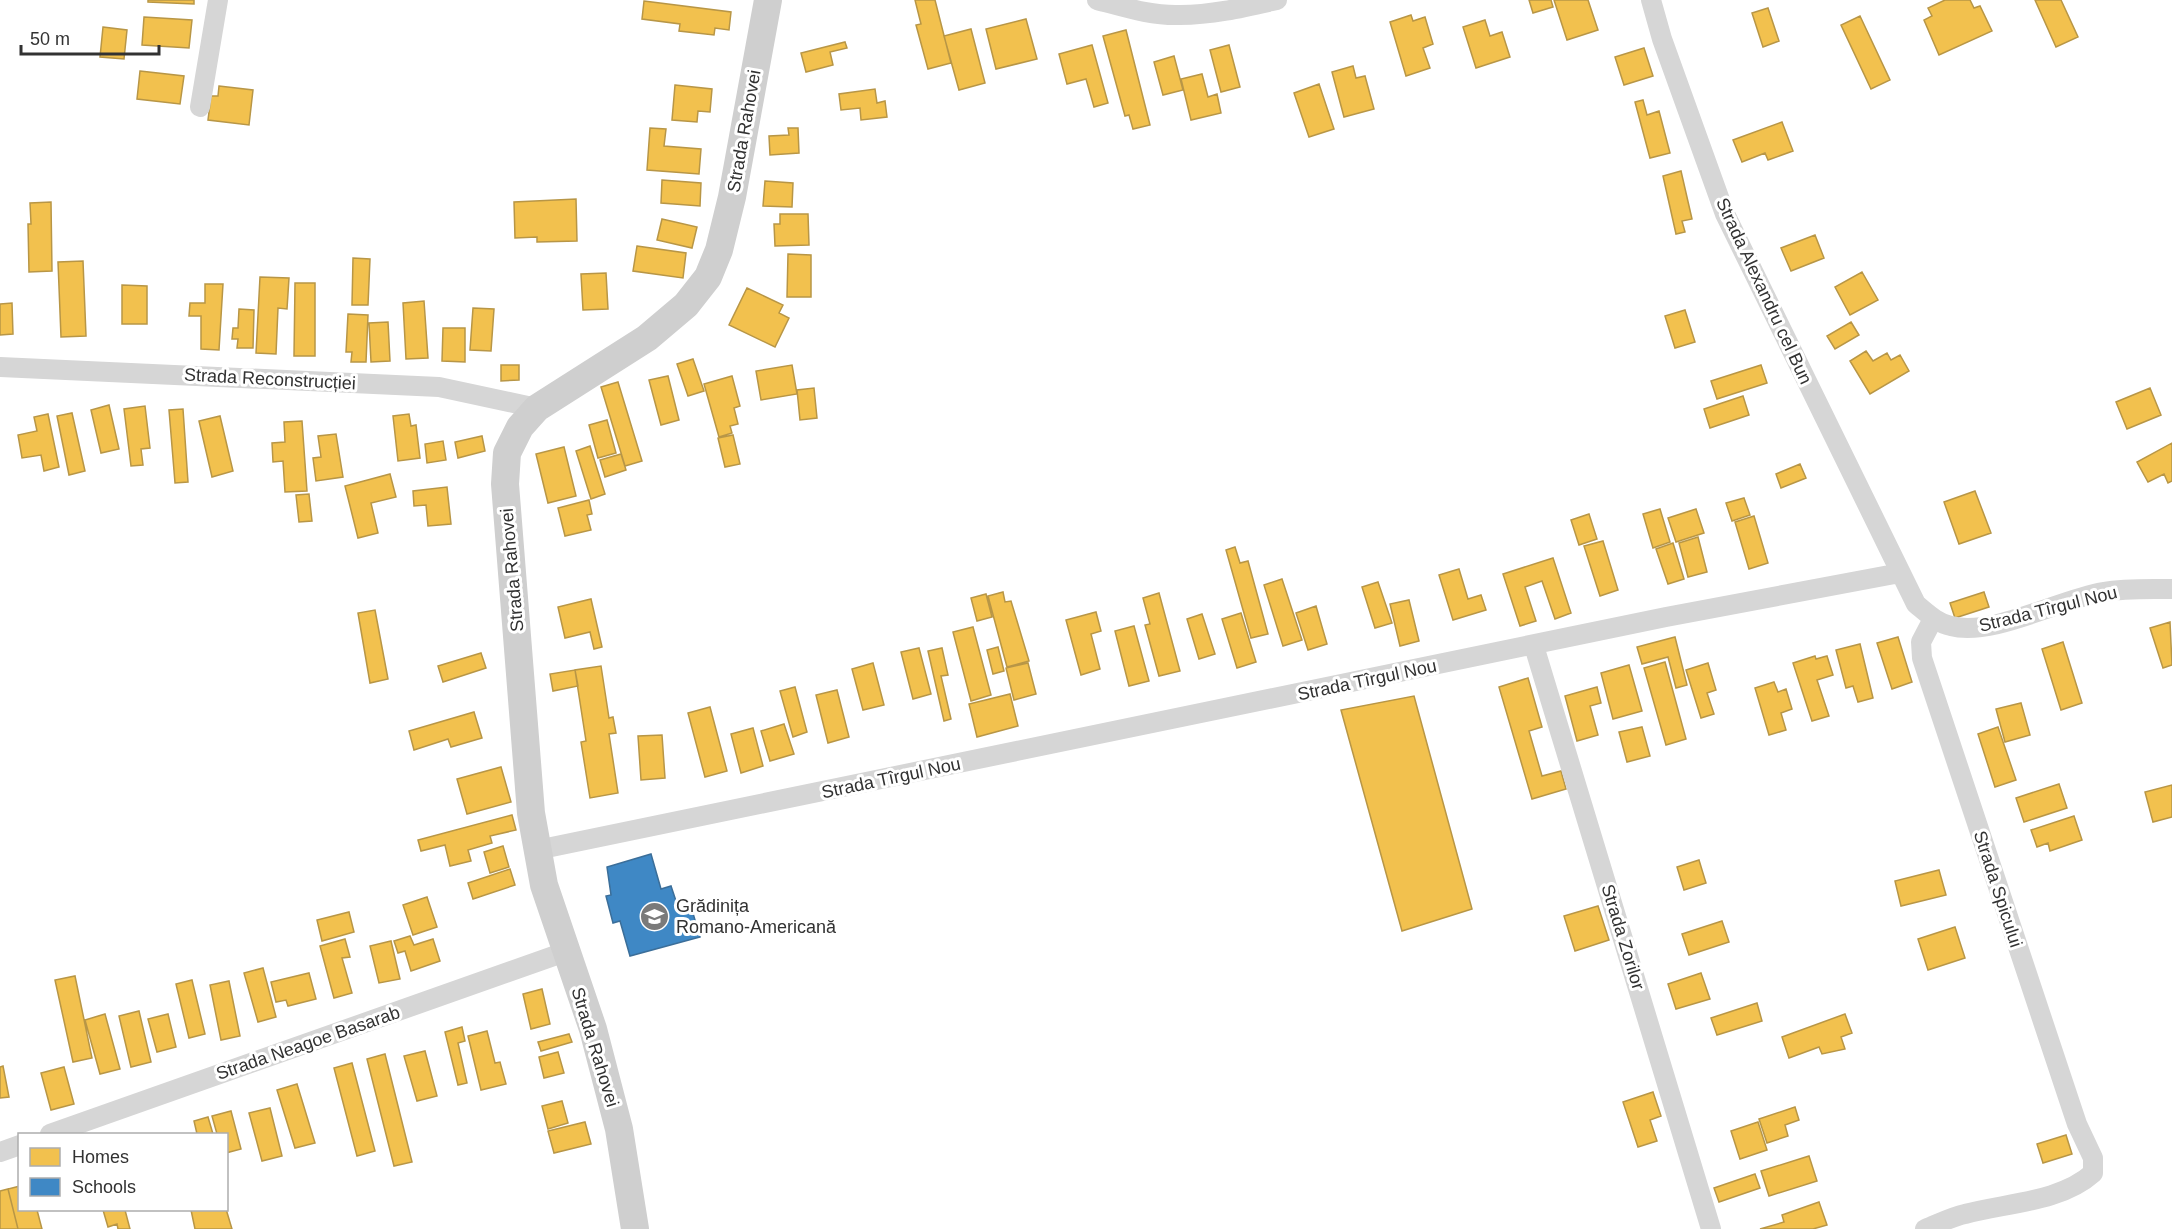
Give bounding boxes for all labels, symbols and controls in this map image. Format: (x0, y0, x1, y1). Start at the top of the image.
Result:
scale bar (21, 18, 159, 56)
text: 50 m (30, 29, 70, 49)
street label: Strada Rahovei (723, 68, 765, 194)
street label: Strada Alexandru cel Bun (1712, 195, 1816, 387)
street label: Strada Reconstrucției (184, 365, 356, 393)
street label: Strada Rahovei (497, 507, 527, 633)
street label: Strada Tîrgul Nou (1977, 582, 2119, 636)
street label: Strada Tîrgul Nou (1296, 655, 1438, 705)
street label: Strada Tîrgul Nou (820, 753, 962, 803)
street label: Strada Spicului (1970, 828, 2026, 950)
street label: Strada Zorilor (1597, 882, 1649, 992)
place label: Grădinița Romano-Americană (676, 896, 837, 937)
school or university icon: Grădinița Romano-Americană (639, 900, 671, 932)
street label: Strada Rahovei (567, 985, 623, 1109)
street label: Strada Neagoe Basarab (213, 1002, 403, 1084)
legend (18, 1133, 228, 1211)
text: Homes (72, 1147, 129, 1167)
text: Schools (72, 1177, 136, 1197)

